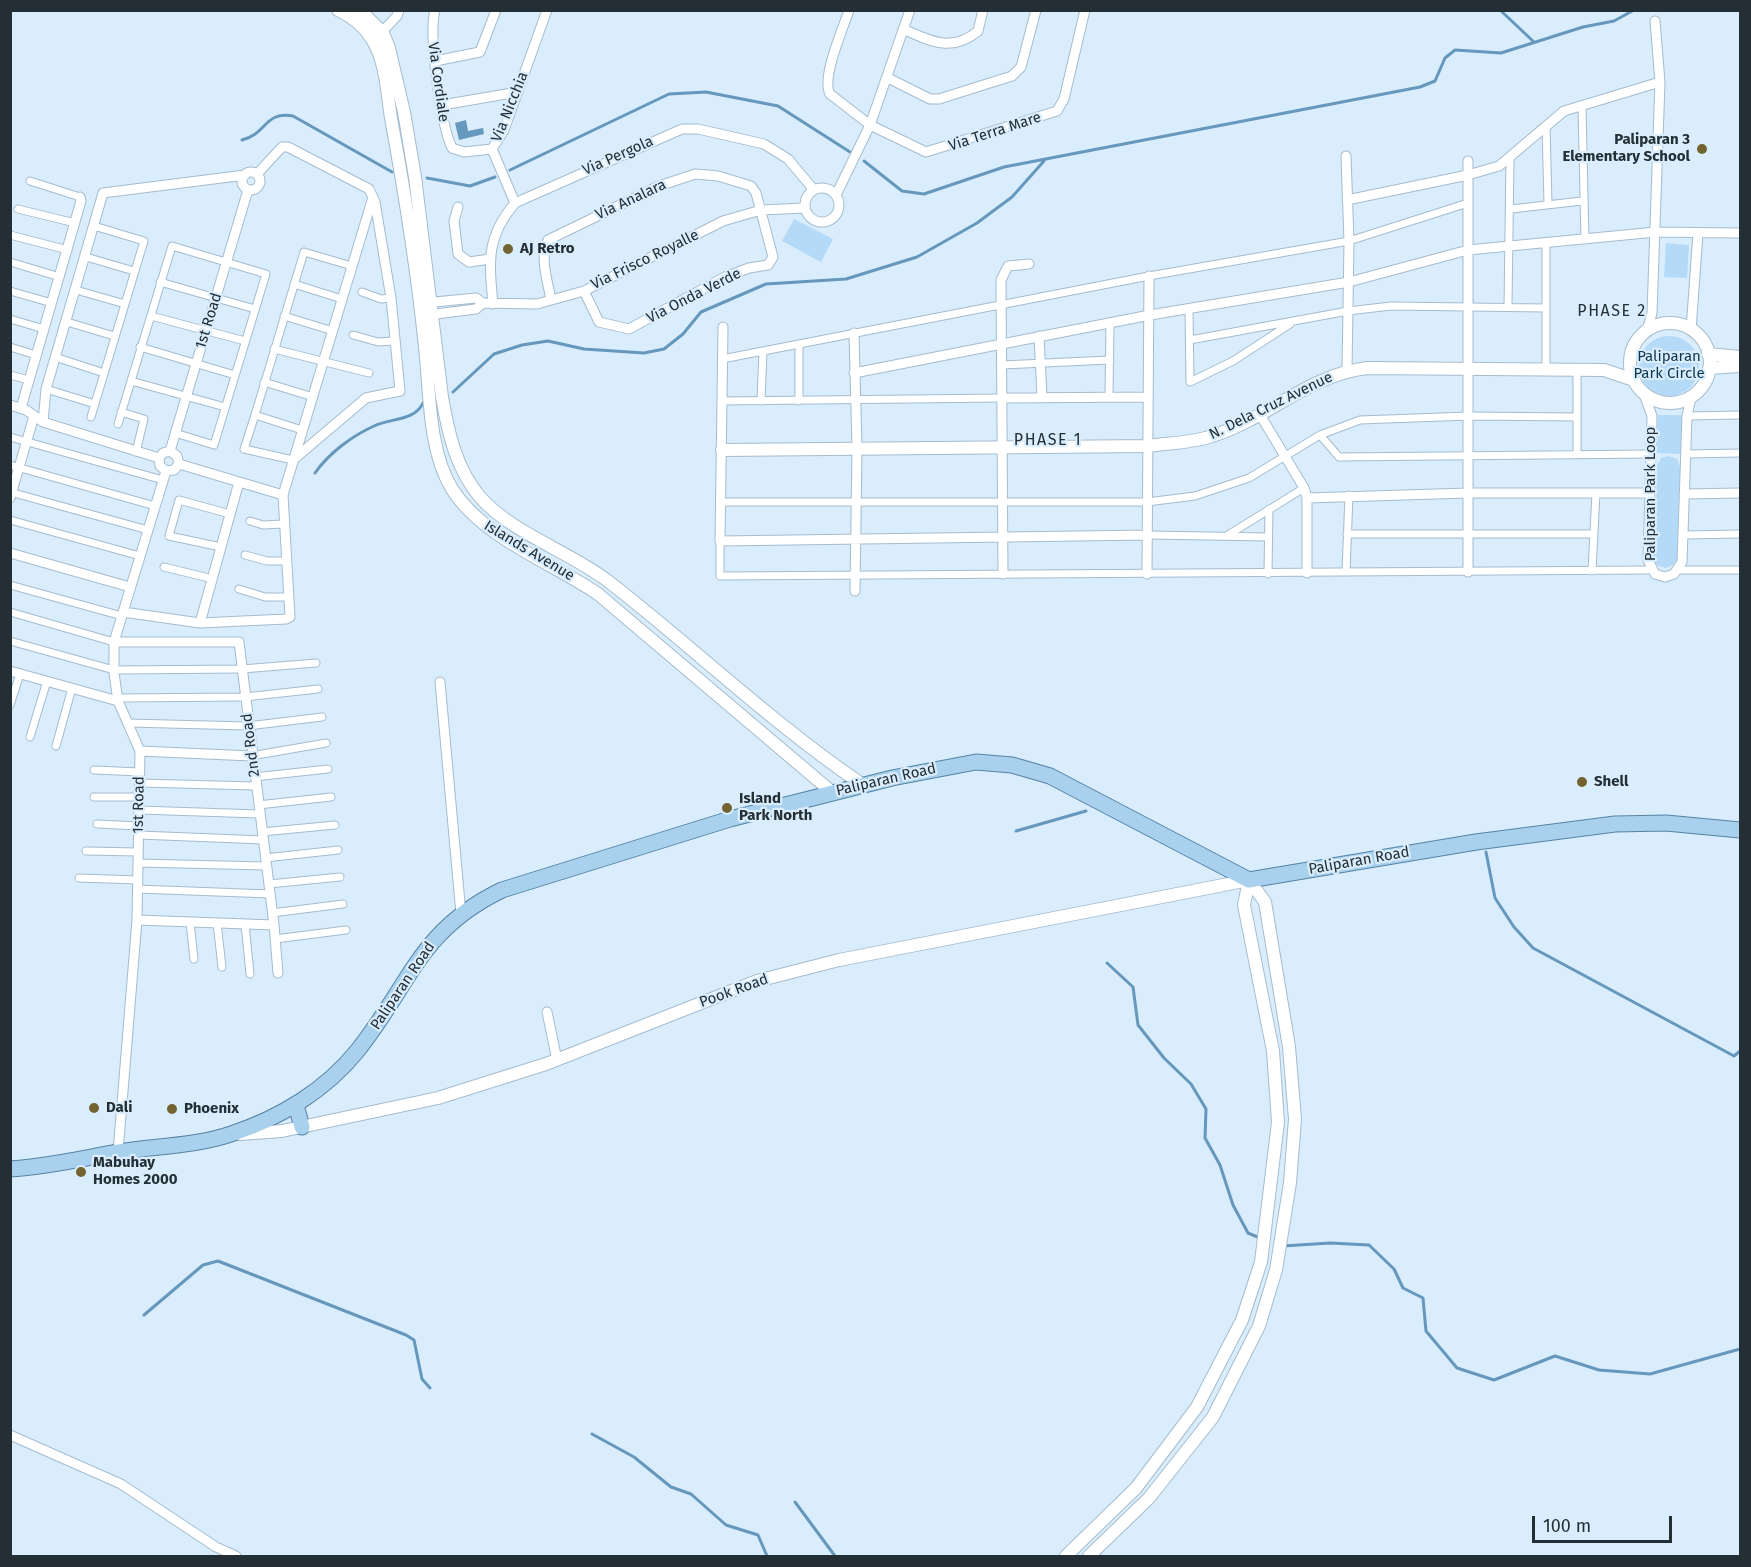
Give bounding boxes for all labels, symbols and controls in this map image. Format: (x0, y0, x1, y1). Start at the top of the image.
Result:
street label: Via Cordiale (423, 41, 453, 123)
street label: Via Nicchia (488, 69, 532, 145)
street label: Via Terra Mare (946, 109, 1044, 155)
place label: Paliparan 3 Elementary School (1562, 131, 1690, 166)
street label: Via Pergola (580, 132, 656, 180)
marker: Paliparan 3 Elementary School (1695, 142, 1709, 156)
street label: Via Analara (593, 176, 669, 224)
street label: Via Frisco Royalle (588, 226, 702, 294)
place label: AJ Retro (520, 240, 575, 258)
marker: AJ Retro (501, 242, 515, 256)
street label: Via Onda Verde (644, 264, 744, 328)
street label: 1st Road (192, 291, 226, 351)
district label: PHASE 2 (1577, 302, 1647, 322)
park label: Paliparan Park Circle (1633, 348, 1705, 383)
street label: N. Dela Cruz Avenue (1206, 368, 1336, 444)
street label: Paliparan Park Loop (1642, 427, 1660, 561)
district label: PHASE 1 (1014, 431, 1082, 451)
street label: Islands Avenue (480, 517, 578, 585)
street label: 2nd Road (238, 712, 264, 778)
street label: Paliparan Road (834, 760, 938, 800)
place label: Shell (1594, 773, 1628, 791)
marker: Shell (1575, 775, 1589, 789)
street label: 1st Road (129, 776, 149, 834)
place label: Island Park North (739, 790, 812, 825)
marker: Island Park North (720, 801, 734, 815)
street label: Paliparan Road (1307, 843, 1411, 879)
street label: Paliparan Road (367, 939, 439, 1033)
street label: Pook Road (697, 970, 771, 1012)
place label: Dali (106, 1099, 132, 1117)
place label: Phoenix (184, 1100, 239, 1118)
marker: Dali (87, 1101, 101, 1115)
marker: Phoenix (165, 1102, 179, 1116)
place label: Mabuhay Homes 2000 (93, 1154, 178, 1189)
marker: Mabuhay Homes 2000 (74, 1165, 88, 1179)
scale bar (1535, 1504, 1674, 1542)
text: 100 m (1543, 1515, 1591, 1537)

